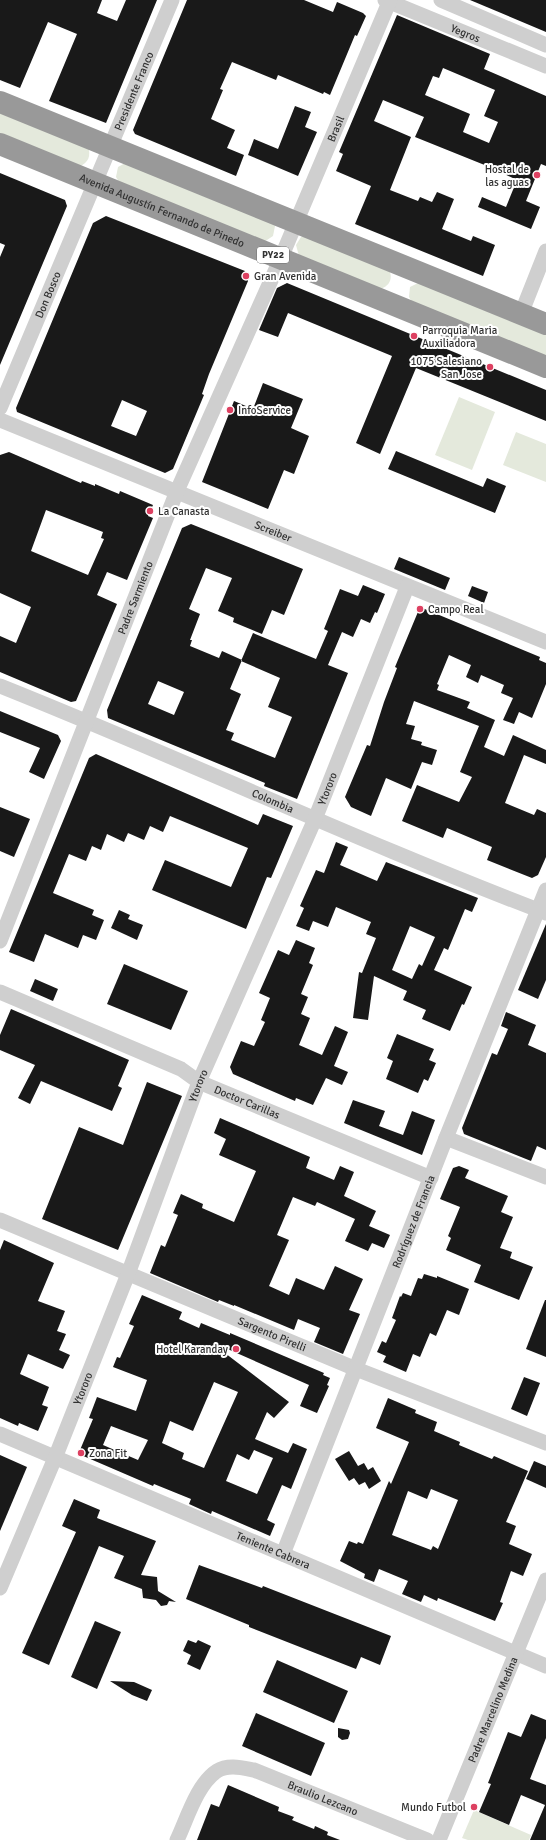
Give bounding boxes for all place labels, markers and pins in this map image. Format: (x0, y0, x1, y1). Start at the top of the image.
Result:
place label: Hostal de las aguas (485, 163, 529, 189)
marker: Hostal de las aguas (532, 170, 542, 180)
place label: Gran Avenida (254, 270, 317, 283)
marker: Gran Avenida (241, 271, 251, 281)
place label: Parroquia Maria Auxiliadora (422, 324, 498, 350)
marker: Parroquia Maria Auxiliadora (409, 331, 419, 341)
place label: 1075 Salesiano San Jose (410, 355, 482, 381)
marker: 1075 Salesiano San Jose (485, 362, 495, 372)
place label: InfoService (238, 404, 291, 417)
marker: InfoService (225, 405, 235, 415)
place label: La Canasta (158, 505, 210, 518)
marker: La Canasta (145, 506, 155, 516)
place label: Campo Real (428, 603, 484, 616)
marker: Campo Real (415, 604, 425, 614)
place label: Hotel Karanday (156, 1343, 229, 1356)
marker: Hotel Karanday (231, 1344, 241, 1354)
place label: Zona Fit (89, 1447, 127, 1460)
marker: Zona Fit (76, 1448, 86, 1458)
place label: Mundo Futbol (401, 1801, 466, 1814)
marker: Mundo Futbol (469, 1802, 479, 1812)

